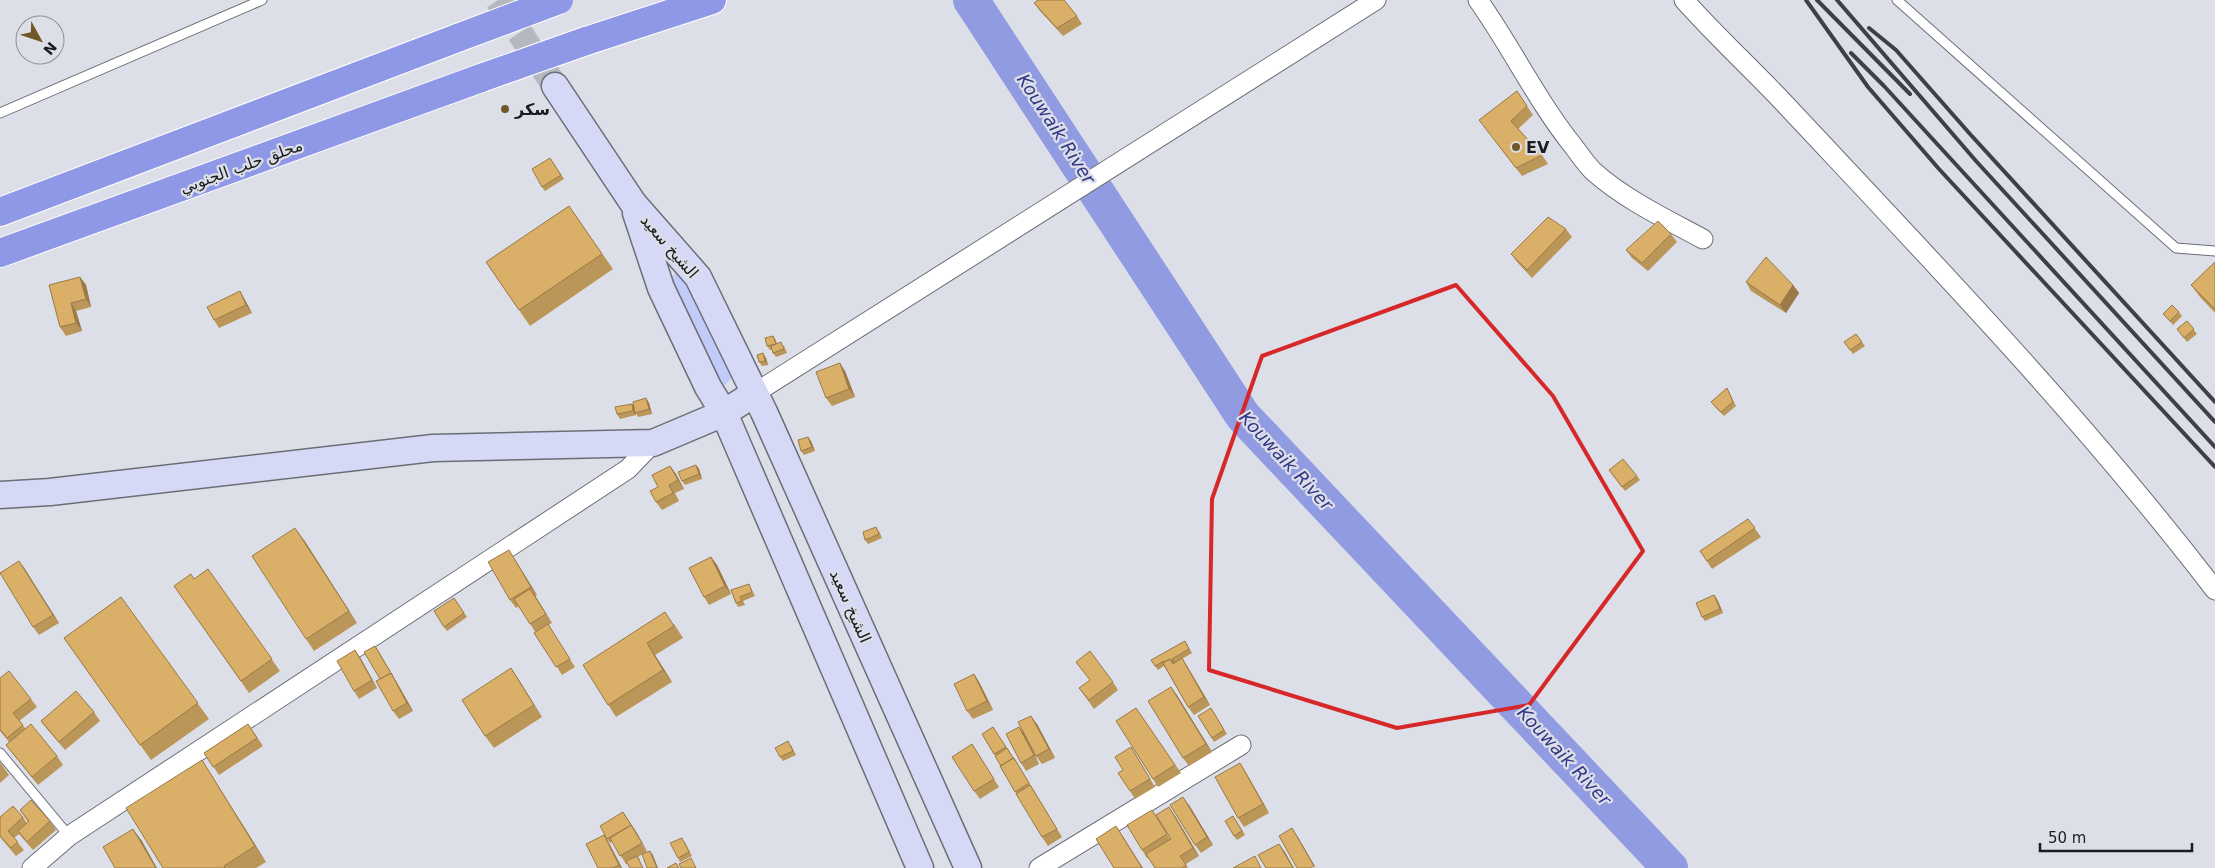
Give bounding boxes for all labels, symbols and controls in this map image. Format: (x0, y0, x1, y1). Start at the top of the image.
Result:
north arrow (15, 15, 65, 65)
text: N (40, 39, 60, 58)
water label: Kouwaik River (1013, 70, 1101, 189)
place label: سكر (514, 100, 550, 119)
marker: سكر (499, 103, 511, 115)
street label: محلق حلب الجنوبي (177, 135, 305, 198)
place label: EV (1526, 138, 1550, 157)
marker: EV (1510, 141, 1522, 153)
street label: الشيخ سعيد (636, 211, 702, 283)
water label: Kouwaik River (1235, 407, 1338, 515)
street label: الشيخ سعيد (825, 567, 875, 646)
water label: Kouwaik River (1513, 702, 1616, 810)
scale bar (2040, 820, 2192, 852)
text: 50 m (2048, 829, 2086, 847)

